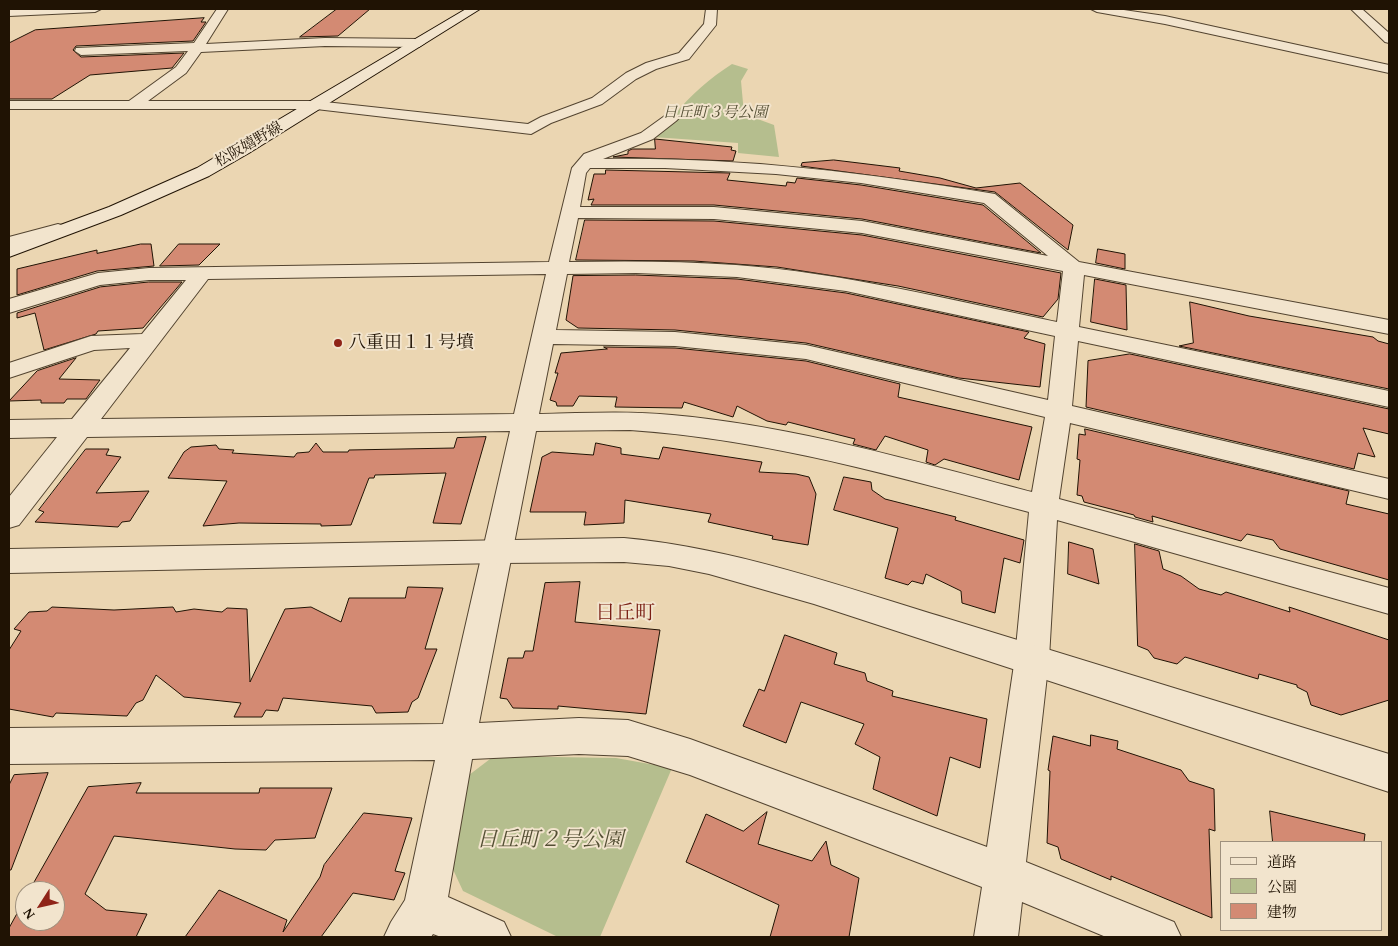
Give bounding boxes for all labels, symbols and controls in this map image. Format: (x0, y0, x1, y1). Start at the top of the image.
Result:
park label: 日丘町３号公園 (663, 104, 767, 122)
street label: 松阪嬉野線 (212, 118, 286, 172)
place label: 八重田１１号墳 (348, 332, 474, 354)
marker: 八重田１１号墳 (332, 337, 344, 349)
district label: 日丘町 (595, 602, 655, 626)
park label: 日丘町２号公園 (477, 828, 623, 854)
legend (1220, 841, 1383, 931)
text: 道路 (1267, 851, 1297, 872)
text: 公園 (1267, 876, 1297, 897)
north arrow (15, 881, 65, 931)
text: 建物 (1267, 901, 1297, 922)
text: N (18, 904, 39, 924)

